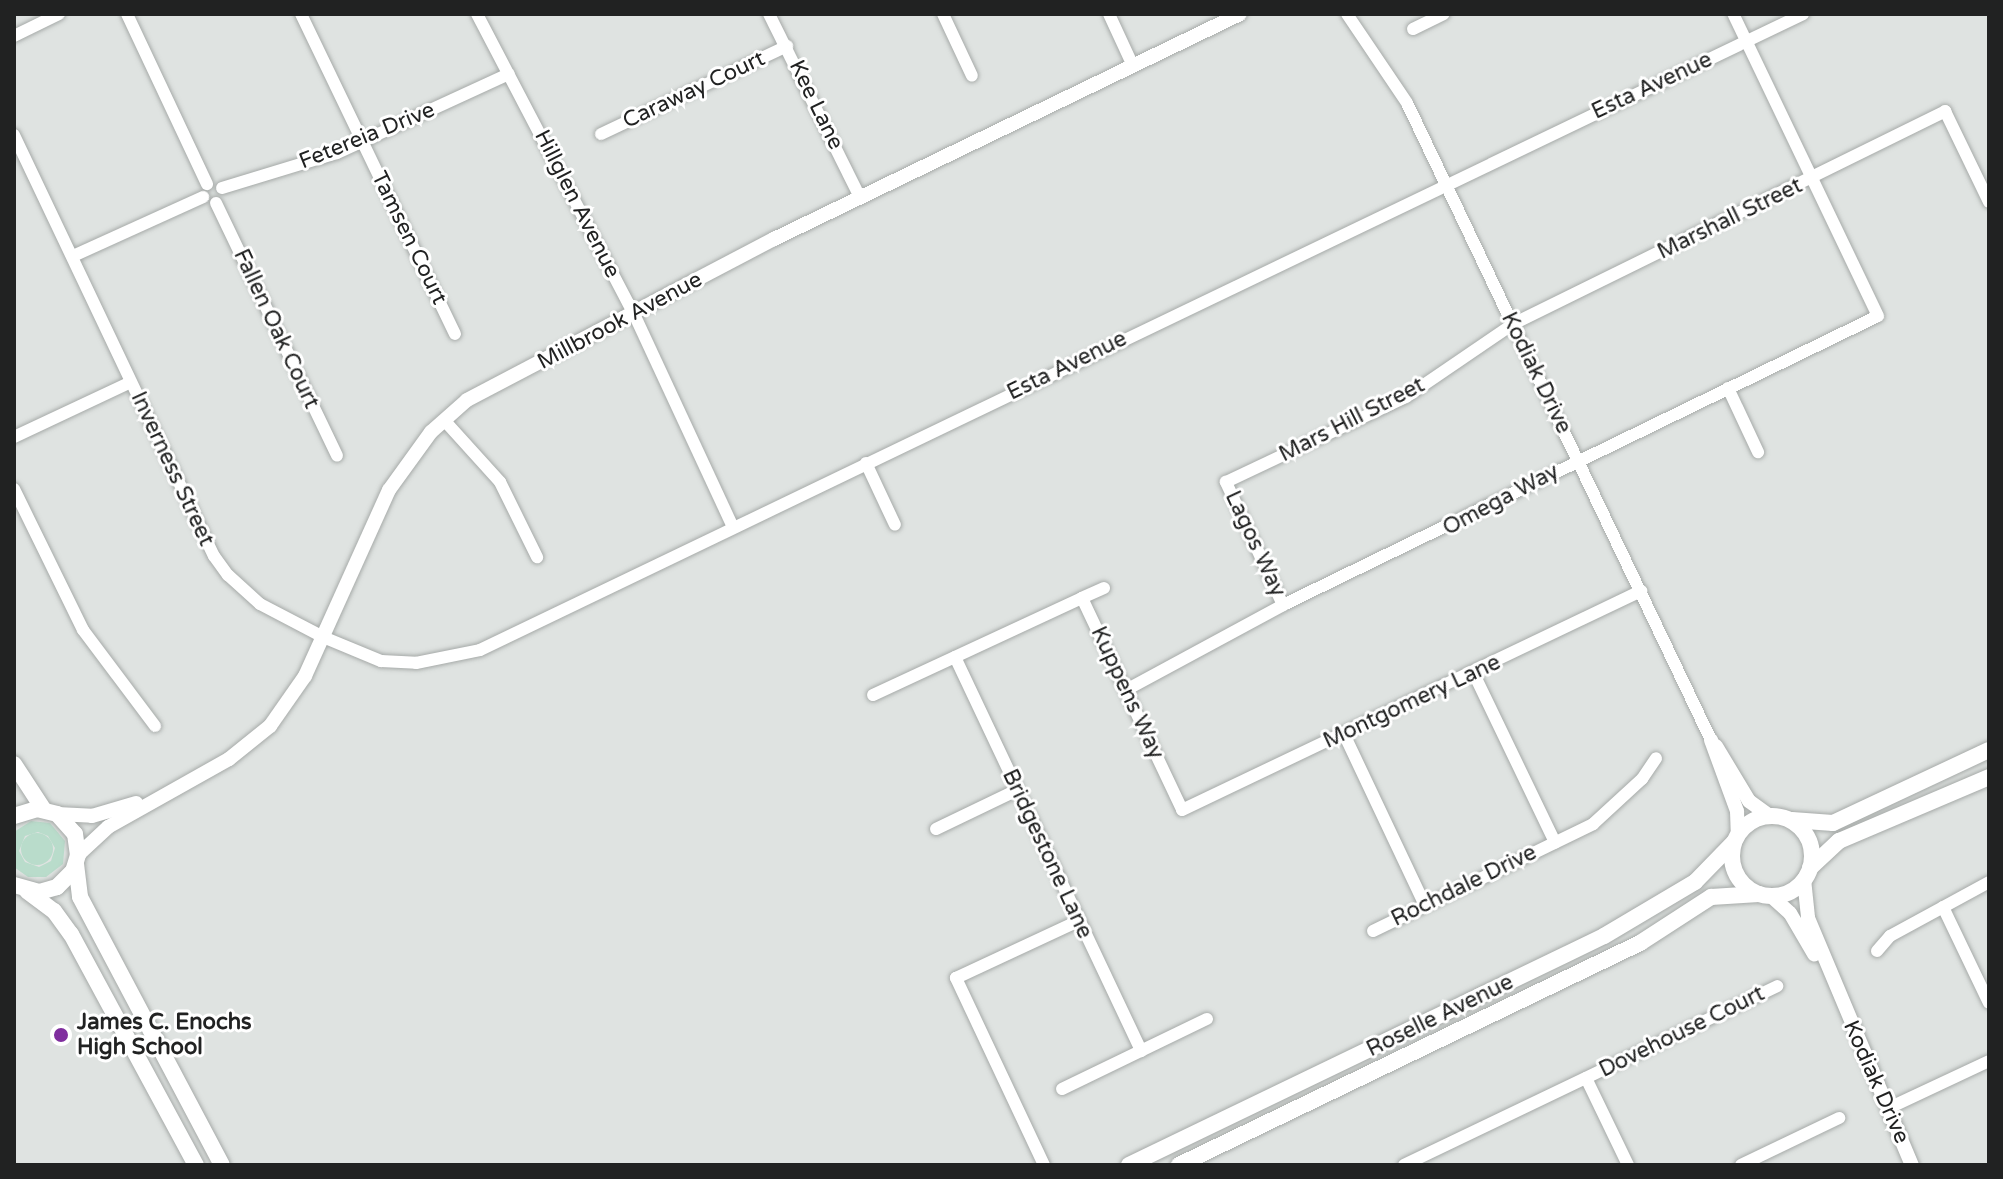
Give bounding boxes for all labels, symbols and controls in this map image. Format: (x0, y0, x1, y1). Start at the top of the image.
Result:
street label: Caraway Court (619, 46, 769, 134)
street label: Esta Avenue (1588, 47, 1716, 125)
street label: Kee Lane (783, 56, 849, 154)
street label: Fetereia Drive (295, 97, 439, 175)
street label: Hillglen Avenue (528, 126, 626, 282)
street label: Tamsen Court (365, 167, 453, 309)
street label: Marshall Street (1653, 173, 1807, 265)
street label: Fallen Oak Court (228, 245, 324, 413)
street label: Millbrook Avenue (533, 266, 707, 376)
street label: Kodiak Drive (1495, 308, 1577, 438)
street label: Esta Avenue (1003, 326, 1131, 406)
street label: Mars Hill Street (1275, 372, 1429, 468)
street label: Inverness Street (125, 388, 219, 550)
street label: Omega Way (1438, 458, 1564, 542)
street label: Lagos Way (1219, 487, 1291, 601)
street label: Kuppens Way (1085, 622, 1169, 764)
street label: Montgomery Lane (1319, 649, 1505, 755)
street label: Bridgestone Lane (996, 765, 1098, 943)
street label: Rochdale Drive (1387, 839, 1541, 933)
street label: Roselle Avenue (1362, 969, 1518, 1063)
street label: Dovehouse Court (1595, 981, 1769, 1083)
place label: James C. Enochs High School (77, 1009, 252, 1060)
street label: Kodiak Drive (1837, 1016, 1915, 1148)
marker: James C. Enochs High School (52, 1026, 70, 1044)

